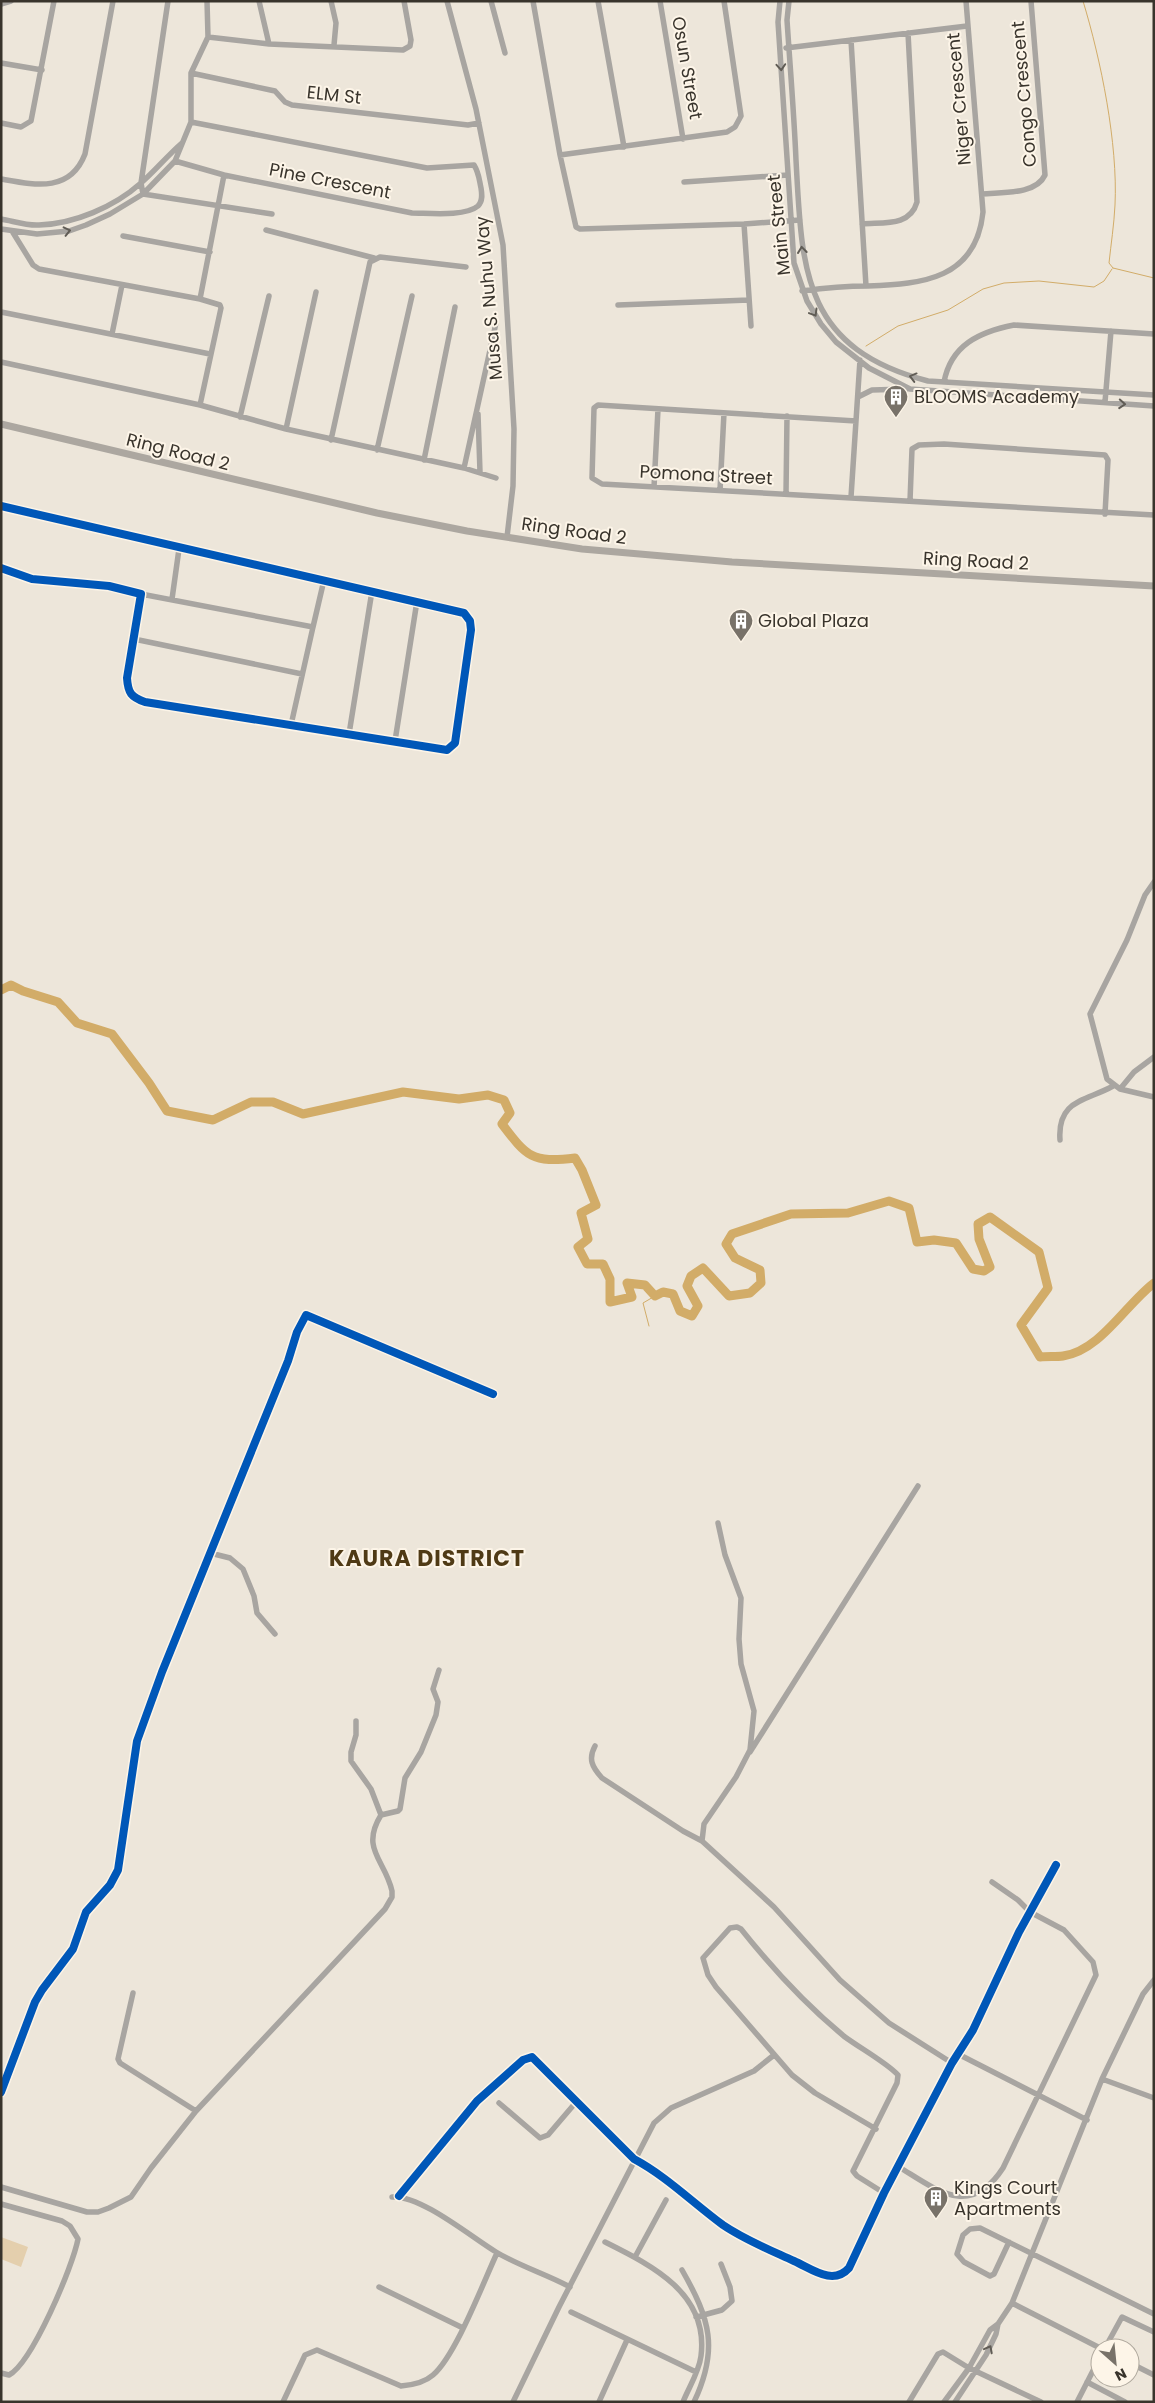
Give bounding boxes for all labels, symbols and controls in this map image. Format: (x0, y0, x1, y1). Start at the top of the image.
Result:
street label: Osun Street (666, 14, 709, 121)
street label: Congo Crescent (1005, 20, 1042, 168)
street label: Niger Crescent (940, 32, 977, 167)
one-way arrow (776, 64, 787, 72)
street label: ELM St (306, 79, 362, 110)
street label: Pine Crescent (267, 156, 393, 205)
street label: Main Street (761, 173, 796, 277)
street label: Musa S. Nuhu Way (469, 215, 508, 381)
one-way arrow (62, 226, 71, 237)
one-way arrow (797, 245, 808, 253)
one-way arrow (807, 307, 817, 316)
one-way arrow (910, 372, 918, 382)
building icon: BLOOMS Academy (883, 384, 909, 418)
place label: BLOOMS Academy (914, 384, 1079, 409)
one-way arrow (1118, 398, 1126, 409)
street label: Ring Road 2 (124, 427, 232, 476)
street label: Pomona Street (639, 459, 773, 490)
street label: Ring Road 2 (520, 511, 628, 550)
street label: Ring Road 2 (923, 545, 1030, 576)
building icon: Global Plaza (728, 608, 754, 642)
place label: Global Plaza (758, 608, 869, 633)
district label: KAURA DISTRICT (329, 1543, 525, 1574)
place label: Kings Court Apartments (954, 2175, 1061, 2221)
building icon: Kings Court Apartments (923, 2185, 949, 2219)
north arrow (1090, 2338, 1140, 2388)
one-way arrow (983, 2346, 993, 2355)
text: N (1112, 2363, 1130, 2386)

